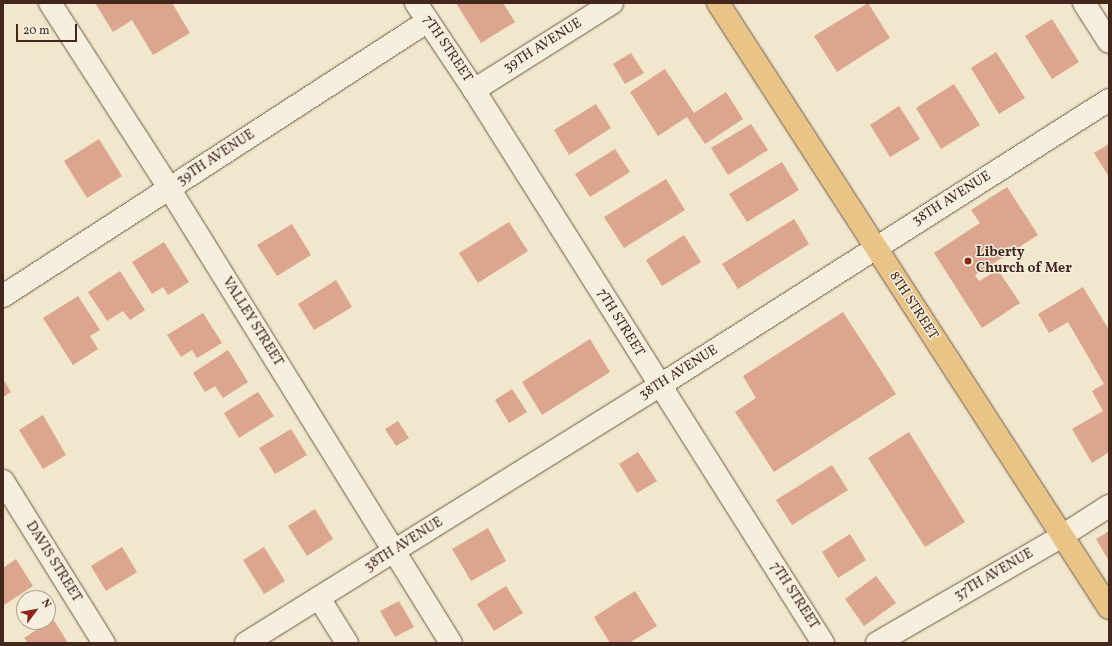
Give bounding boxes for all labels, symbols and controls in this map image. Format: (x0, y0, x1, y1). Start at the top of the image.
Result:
street label: 7TH STREET (419, 13, 475, 85)
street label: 39TH AVENUE (501, 15, 585, 77)
scale bar (18, 16, 79, 42)
text: 20 m (23, 23, 50, 39)
street label: 39TH AVENUE (174, 127, 258, 189)
street label: 38TH AVENUE (910, 168, 994, 230)
place label: Liberty Church of Mer (976, 245, 1071, 278)
marker: Liberty Church of Mer (963, 256, 973, 266)
street label: 8TH STREET (885, 269, 941, 343)
street label: VALLEY STREET (218, 274, 286, 370)
street label: 7TH STREET (593, 286, 647, 360)
street label: 38TH AVENUE (637, 342, 721, 404)
street label: 38TH AVENUE (362, 514, 446, 576)
street label: DAVIS STREET (21, 518, 85, 606)
street label: 37TH AVENUE (951, 546, 1037, 604)
street label: 7TH STREET (766, 559, 822, 633)
north arrow (16, 590, 56, 630)
text: N (37, 597, 54, 611)

